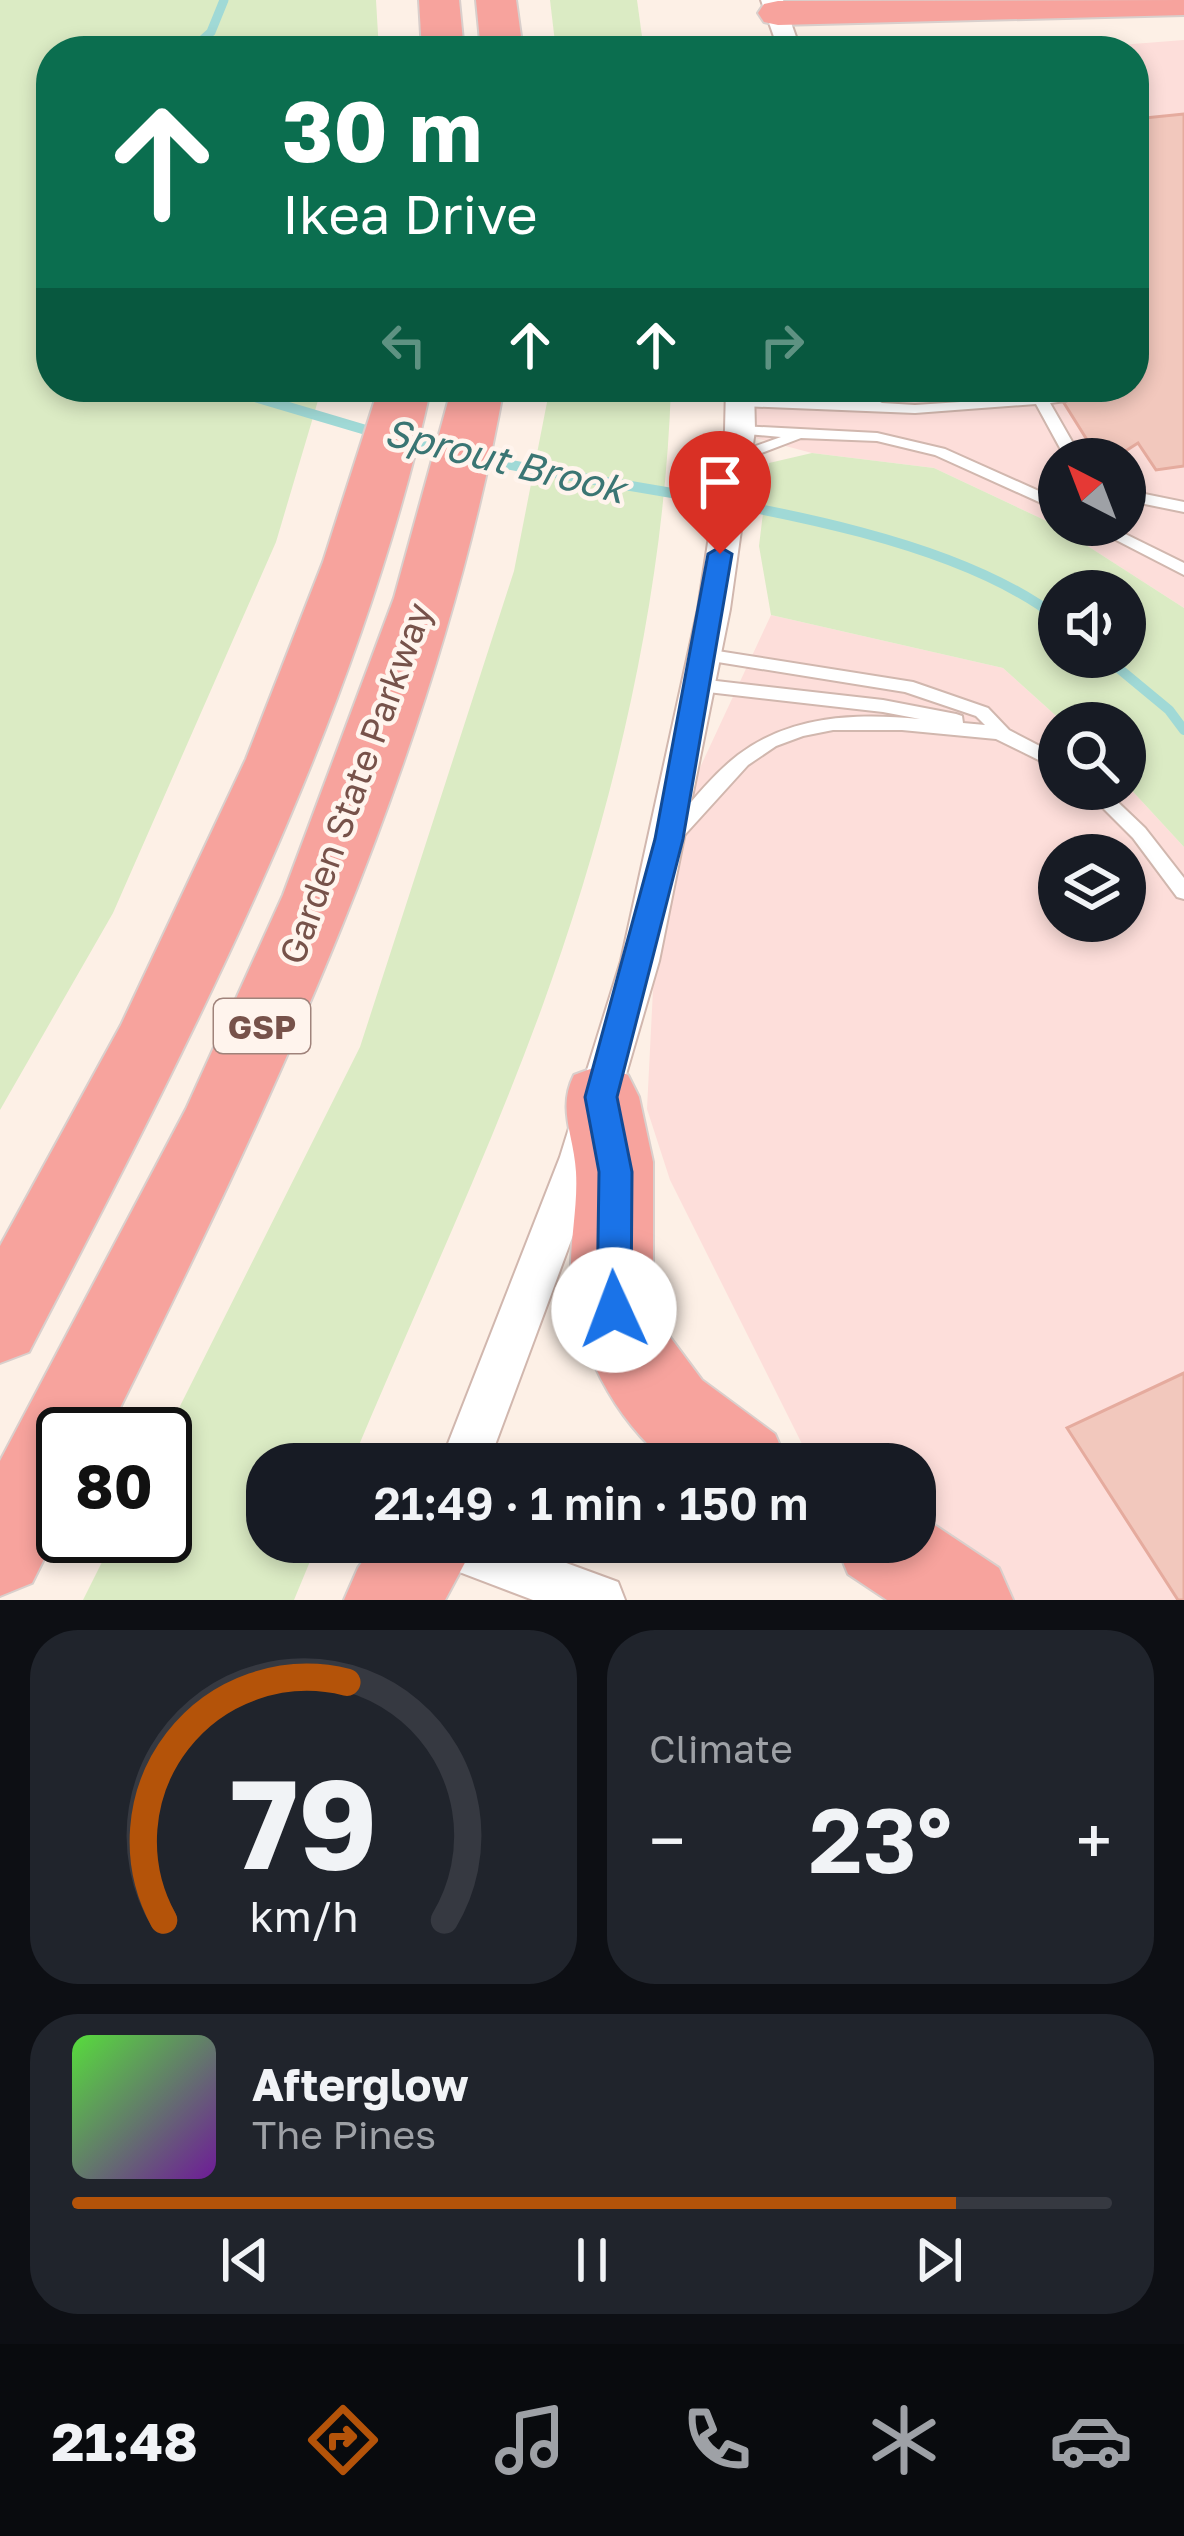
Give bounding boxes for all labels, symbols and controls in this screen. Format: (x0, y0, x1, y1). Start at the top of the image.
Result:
text: 30 m (282, 80, 482, 180)
icon: ahead (84, 84, 240, 240)
text: Ikea Drive (282, 181, 538, 246)
icon: left (371, 312, 437, 378)
icon: ahead (497, 312, 563, 378)
icon: ahead (623, 312, 689, 378)
icon: right (749, 312, 815, 378)
water label: Sprout Brook (380, 407, 634, 514)
pin (669, 431, 771, 554)
north arrow (1038, 438, 1146, 546)
map controls (1038, 438, 1146, 942)
icon: arrive (687, 449, 753, 515)
button: sound (1038, 570, 1146, 678)
street label: Garden State Parkway (270, 597, 440, 969)
button: search (1038, 702, 1146, 810)
button: layers (1038, 834, 1146, 942)
road number: GSP (214, 999, 310, 1053)
position arrow (551, 1247, 677, 1373)
speed limit sign: 80 (36, 1407, 192, 1563)
text: 21:49 · 1 min · 150 m (374, 1476, 808, 1530)
text: Climate (649, 1725, 793, 1772)
text: 79 (230, 1747, 377, 1896)
text: 23° (809, 1785, 952, 1893)
text: − (649, 1800, 685, 1880)
text: + (1076, 1800, 1112, 1880)
text: km/h (249, 1890, 358, 1941)
text: Afterglow (252, 2057, 469, 2111)
text: The Pines (252, 2111, 436, 2158)
icon: previous (212, 2227, 278, 2293)
icon: pause (559, 2227, 625, 2293)
icon: next (906, 2227, 972, 2293)
icon: directions (301, 2398, 385, 2482)
icon: music (488, 2398, 572, 2482)
icon: phone (675, 2398, 759, 2482)
icon: climate (862, 2398, 946, 2482)
icon: car (1049, 2398, 1133, 2482)
text: 21:48 (51, 2408, 198, 2473)

